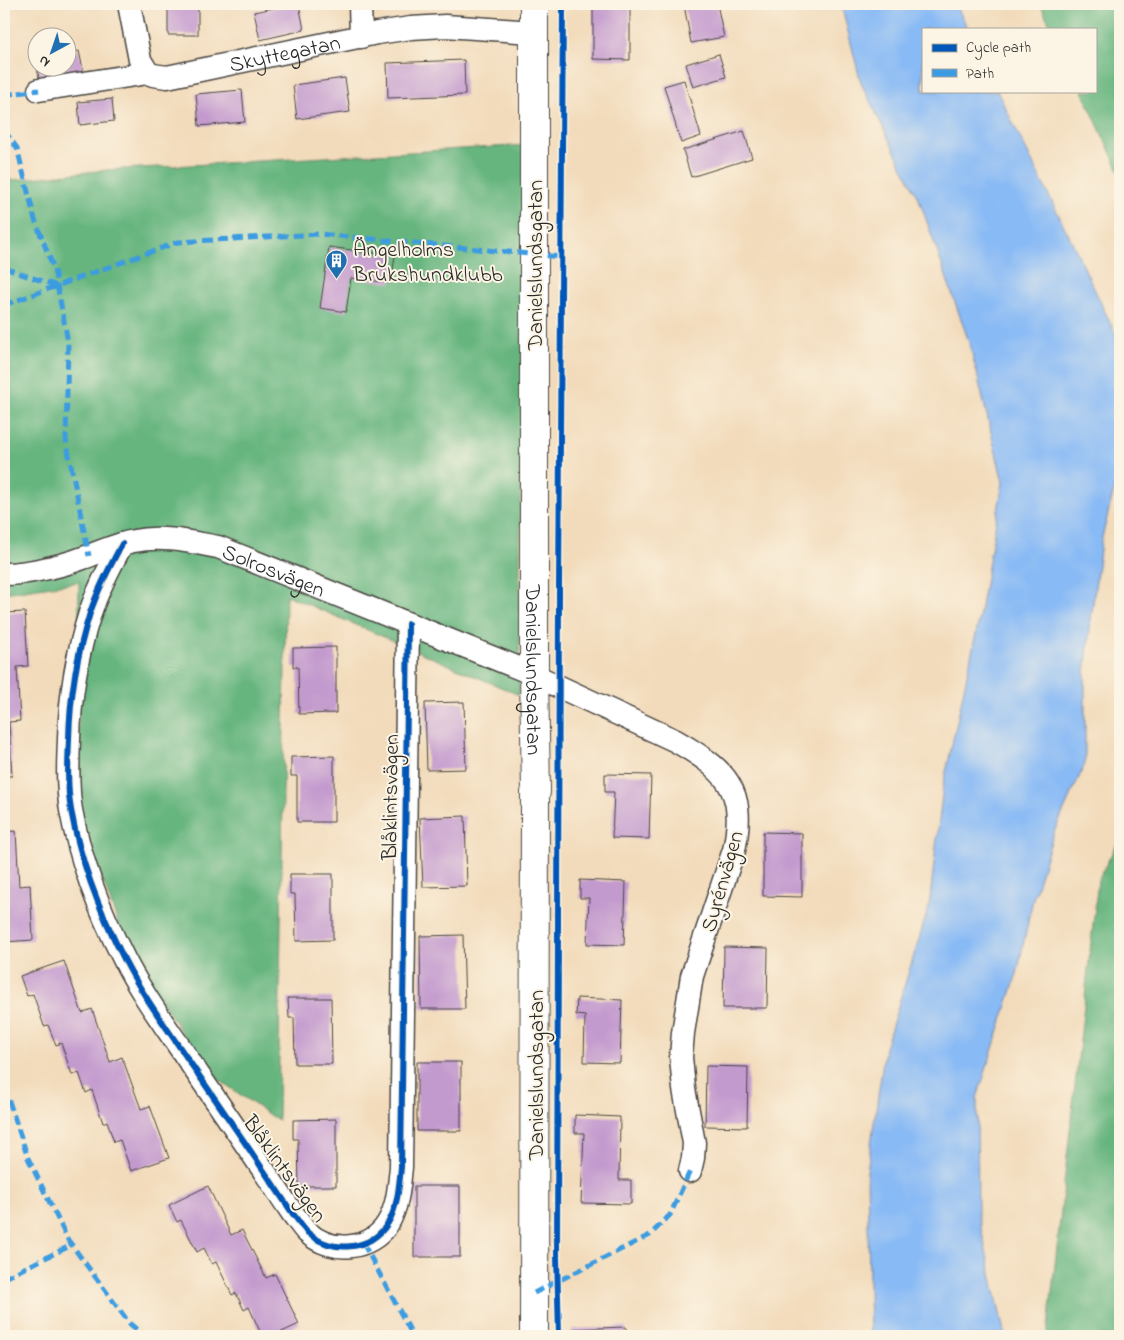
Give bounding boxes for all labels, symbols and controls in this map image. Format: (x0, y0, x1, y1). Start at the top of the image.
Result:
north arrow (28, 28, 78, 78)
street label: Skyttegatan (227, 28, 344, 83)
legend (922, 28, 1096, 92)
text: Cycle path (966, 37, 1031, 60)
text: N (34, 50, 55, 72)
text: Path (966, 63, 994, 85)
street label: Danielslundsgatan (521, 180, 554, 351)
place label: Ängelholms Brukshundklubb (352, 235, 503, 292)
building icon: Ängelholms Brukshundklubb (325, 249, 349, 280)
street label: Solrosvägen (217, 537, 329, 607)
street label: Danielslundsgatan (514, 584, 548, 755)
street label: Blåklintsvägen (375, 734, 410, 861)
street label: Syrénvägen (694, 827, 755, 937)
street label: Danielslundsgatan (522, 990, 555, 1161)
street label: Blåklintsvägen (232, 1109, 334, 1231)

